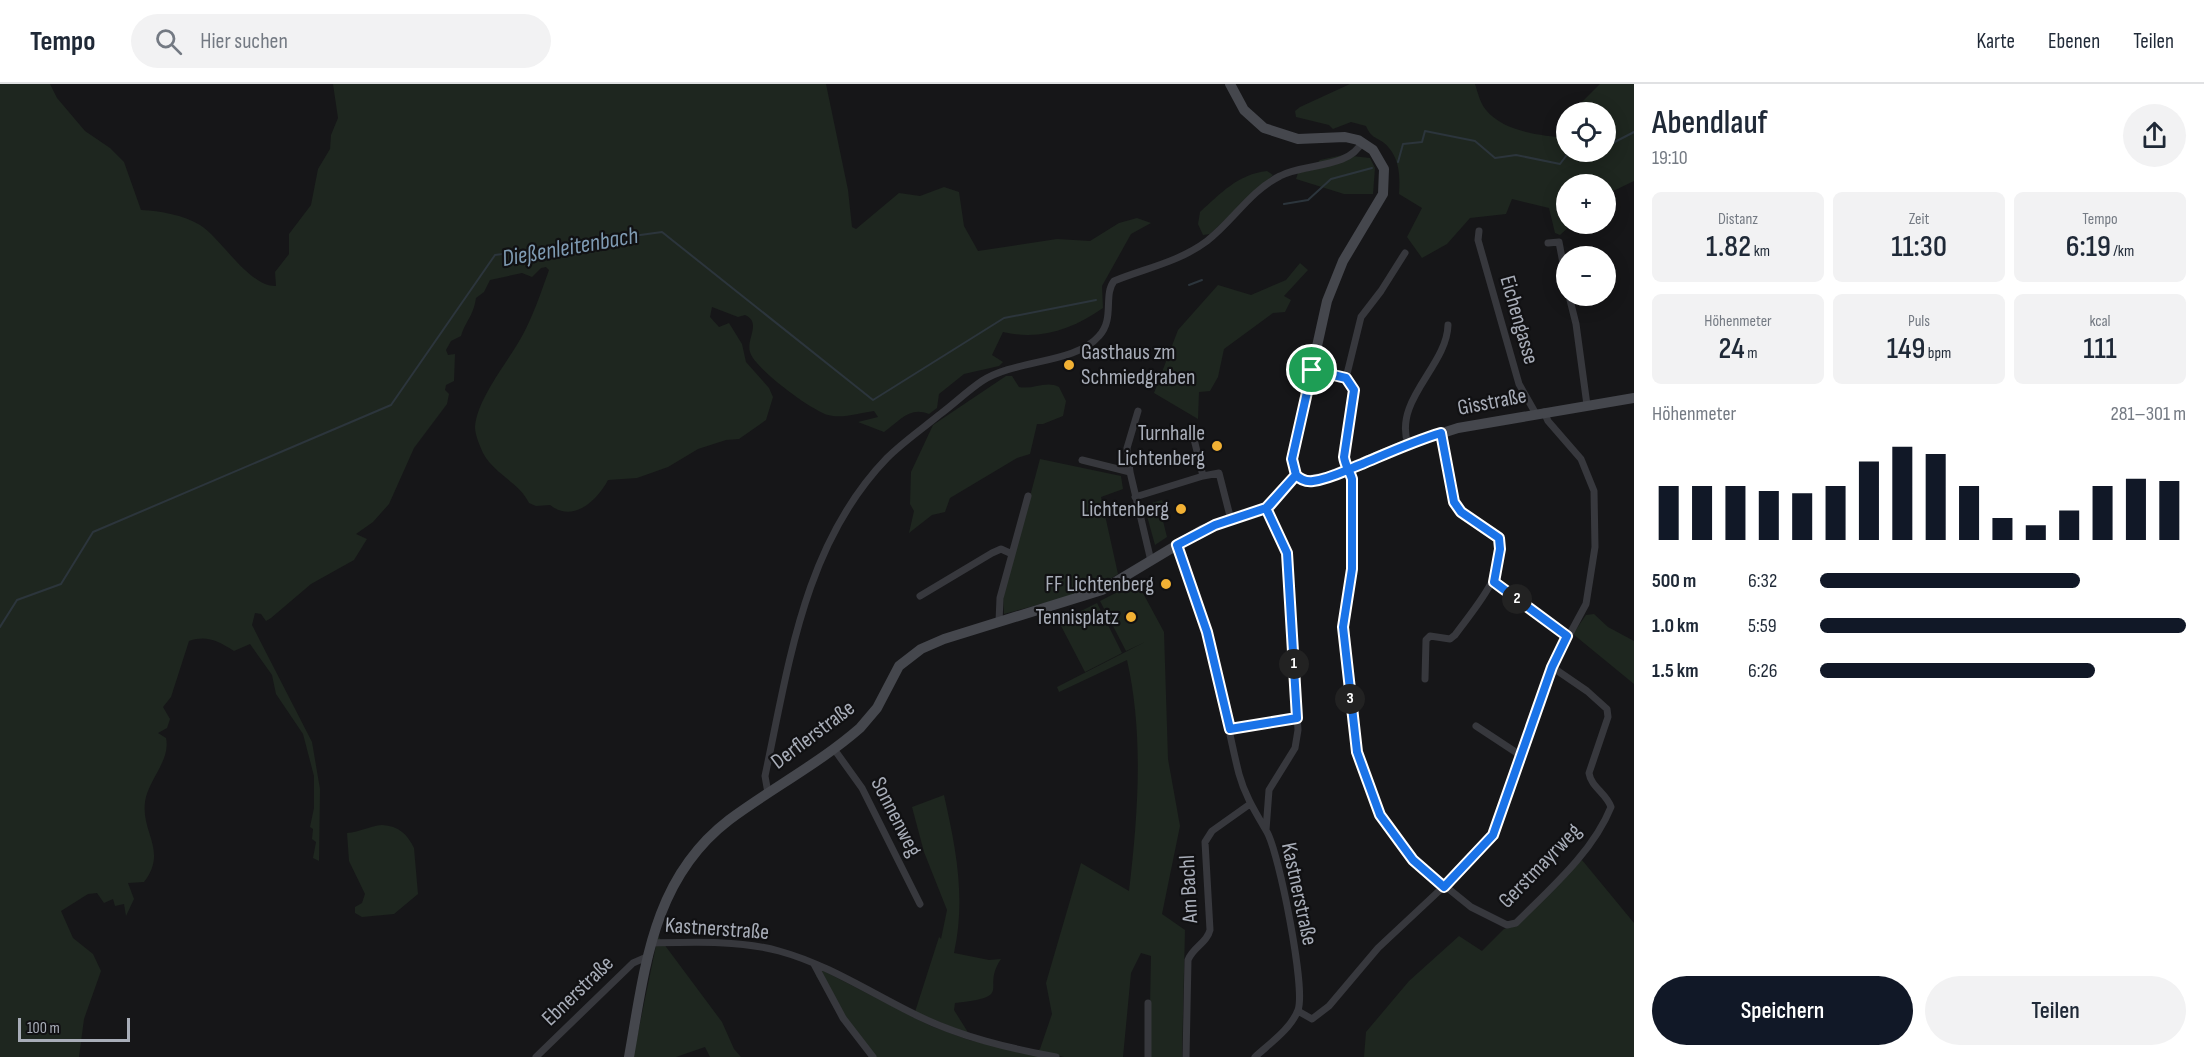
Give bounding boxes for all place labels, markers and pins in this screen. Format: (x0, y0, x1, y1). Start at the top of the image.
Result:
place label: Gasthaus zm Schmiedgraben (1081, 339, 1195, 391)
pin (1286, 344, 1337, 395)
marker: Gasthaus zm Schmiedgraben (1062, 358, 1076, 372)
place label: Turnhalle Lichtenberg (1117, 420, 1205, 472)
marker: Turnhalle Lichtenberg (1210, 439, 1224, 453)
place label: Lichtenberg (1081, 496, 1169, 523)
marker: Lichtenberg (1174, 502, 1188, 516)
place label: FF Lichtenberg (1045, 571, 1154, 598)
marker: FF Lichtenberg (1159, 577, 1173, 591)
pin: 2 (1502, 584, 1532, 614)
place label: Tennisplatz (1035, 604, 1119, 631)
marker: Tennisplatz (1124, 610, 1138, 624)
pin: 1 (1279, 649, 1309, 679)
pin: 3 (1335, 684, 1365, 714)

